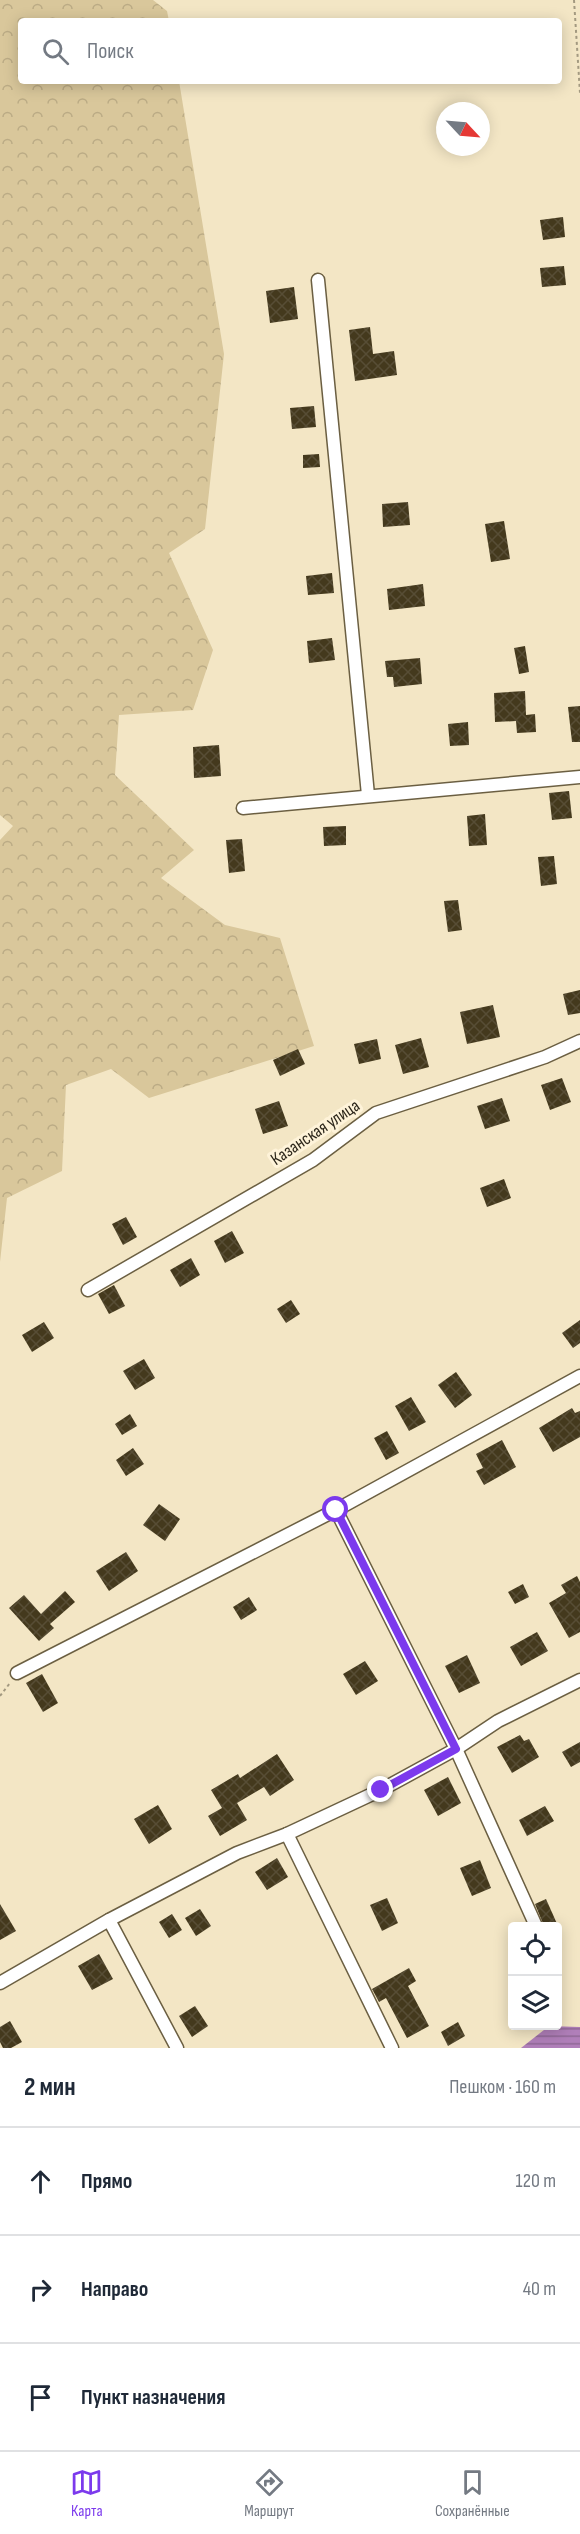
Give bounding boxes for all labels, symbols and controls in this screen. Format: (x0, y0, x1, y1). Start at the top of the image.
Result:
search box (18, 18, 562, 84)
icon: search (39, 35, 72, 68)
text: Поиск (87, 38, 133, 65)
north arrow (436, 102, 490, 156)
street label: Казанская улица (267, 1095, 364, 1170)
route start (322, 1496, 348, 1522)
route end (367, 1776, 393, 1802)
map controls (508, 1922, 562, 2030)
button: locate (508, 1922, 562, 1976)
button: layers (508, 1976, 562, 2030)
text: 2 мин (24, 2072, 76, 2103)
text: Пешком · 160 m (449, 2075, 556, 2099)
icon: ahead (24, 2165, 57, 2198)
text: Прямо (81, 2168, 132, 2195)
text: 120 m (516, 2169, 556, 2193)
icon: right (24, 2273, 57, 2306)
text: Направо (81, 2276, 148, 2303)
text: 40 m (523, 2277, 556, 2301)
icon: arrive (24, 2381, 57, 2414)
text: Пункт назначения (81, 2384, 225, 2411)
tab: Карта (70, 2466, 103, 2521)
tab: Маршрут (244, 2466, 294, 2521)
tab: Сохранённые (435, 2466, 510, 2521)

